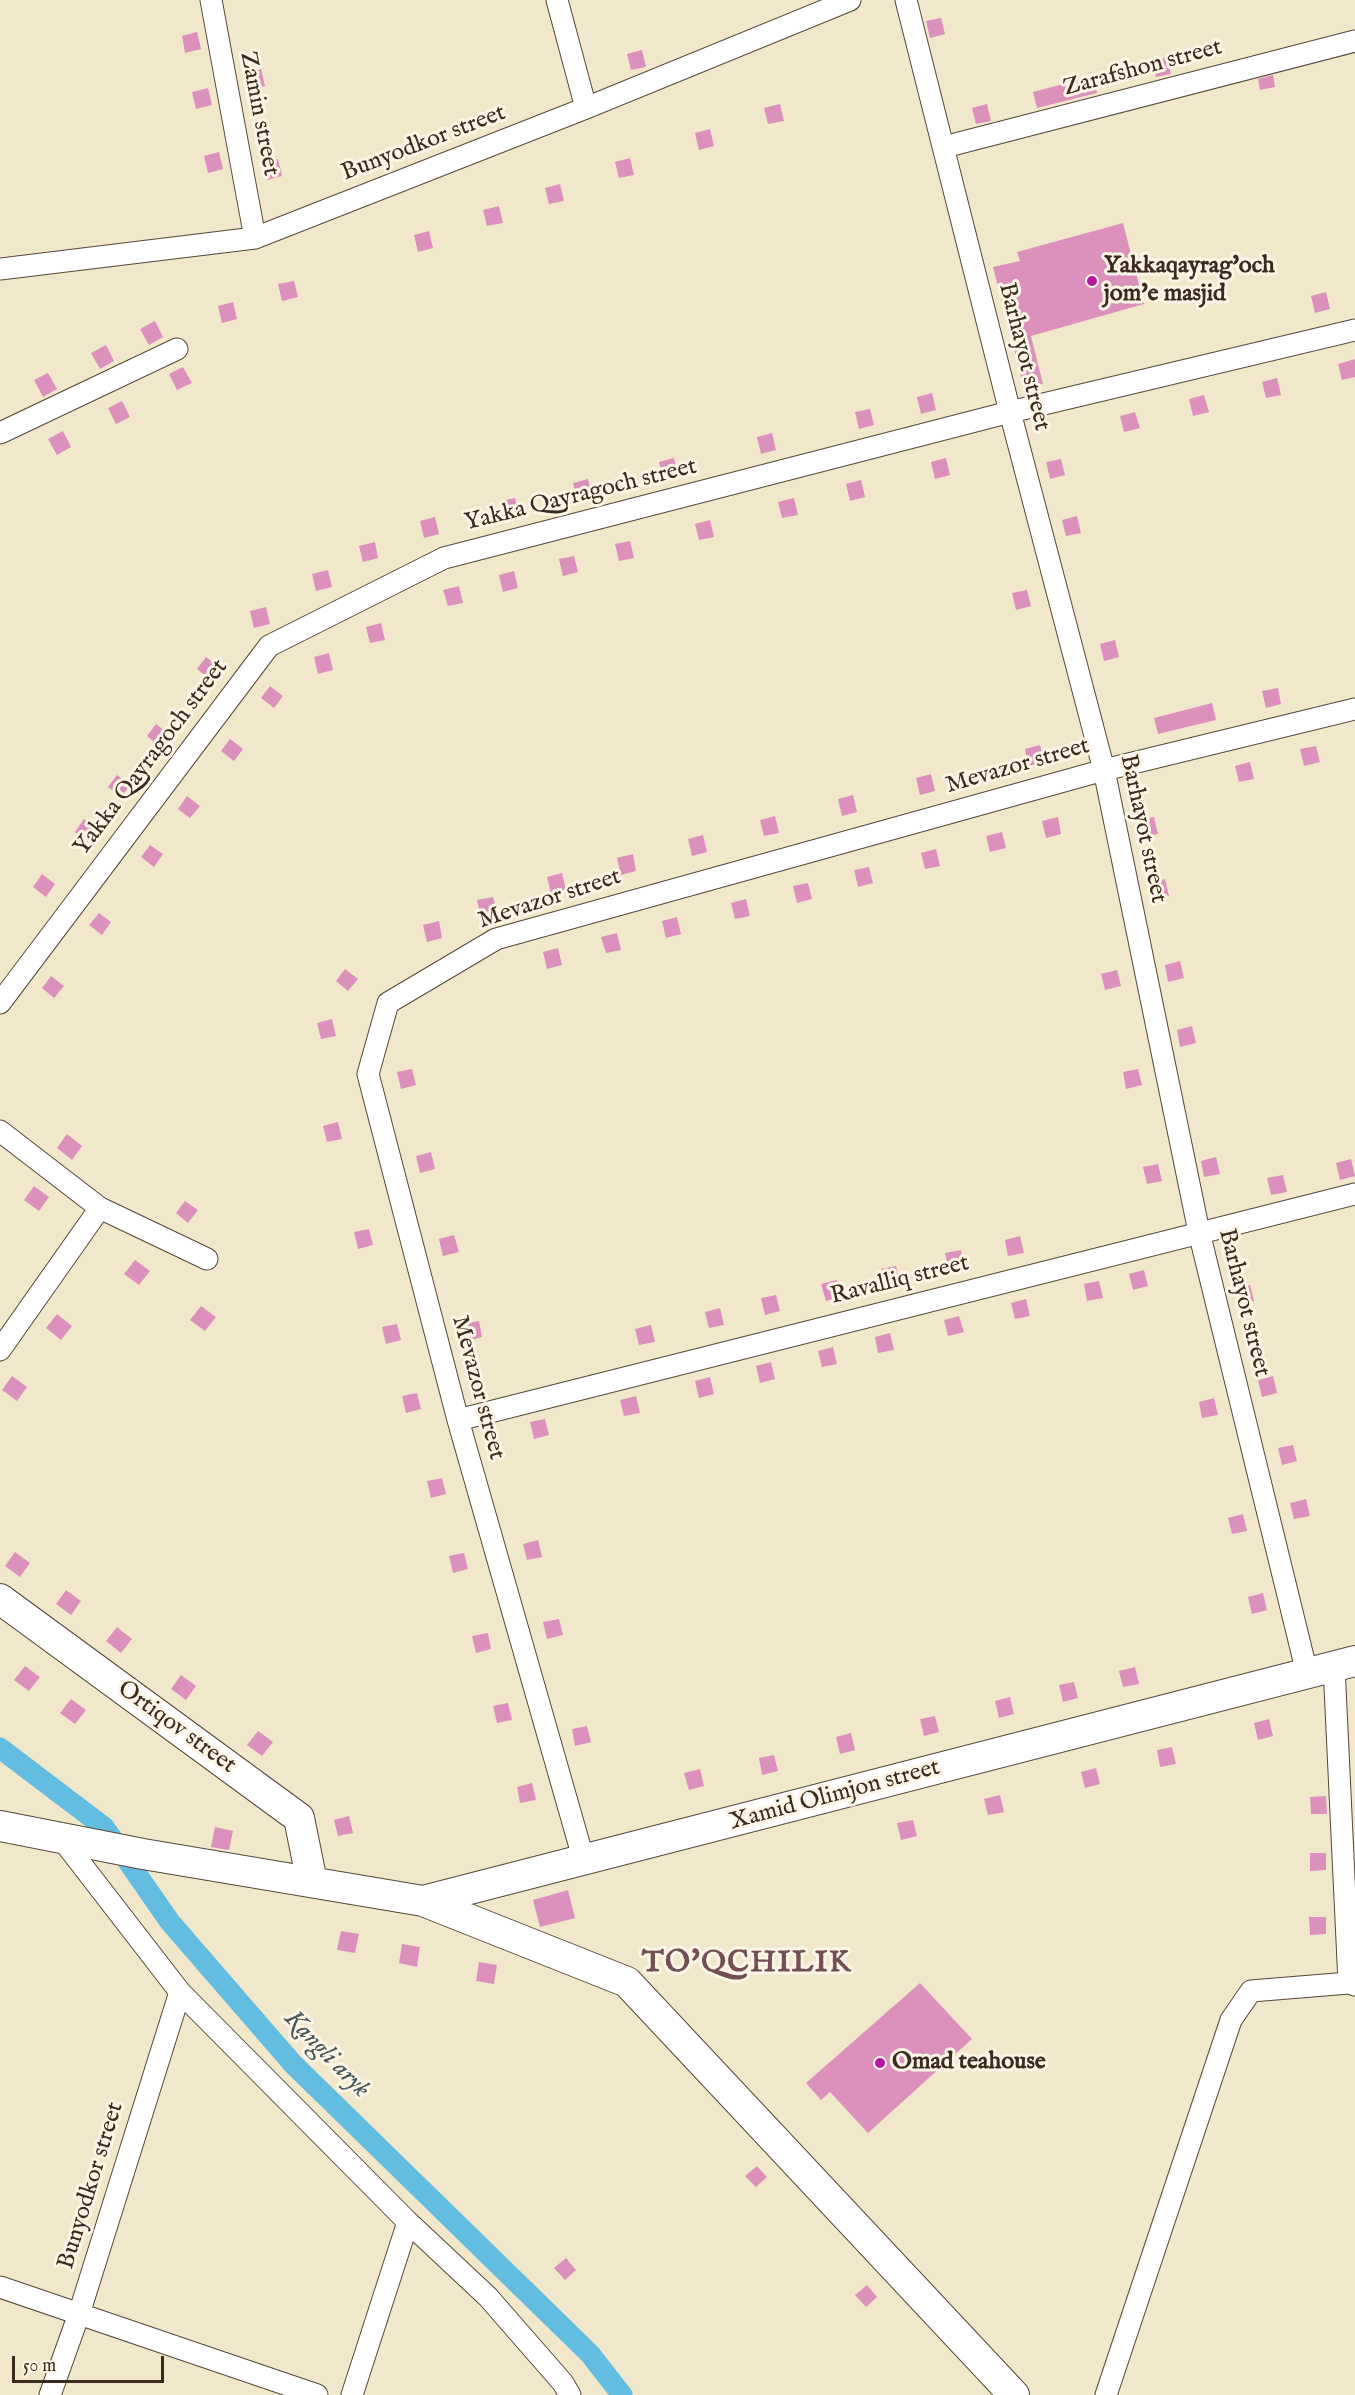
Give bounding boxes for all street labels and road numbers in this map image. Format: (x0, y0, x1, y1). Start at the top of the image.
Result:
street label: Zarafshon street (1061, 34, 1225, 104)
street label: Zamin street (232, 49, 284, 179)
street label: Bunyodkor street (338, 100, 510, 188)
street label: Barhayot street (991, 280, 1055, 434)
street label: Yakka Qayragoch street (462, 453, 700, 539)
street label: Yakka Qayragoch street (69, 654, 235, 862)
street label: Mevazor street (943, 733, 1093, 801)
street label: Barhayot street (1112, 752, 1172, 906)
street label: Mevazor street (475, 863, 625, 937)
street label: Barhayot street (1211, 1226, 1275, 1380)
street label: Ravalliq street (828, 1250, 972, 1312)
street label: Mevazor street (444, 1313, 510, 1463)
street label: Ortiqov street (111, 1675, 241, 1781)
street label: Xamid Olimjon street (727, 1754, 943, 1838)
street label: Bunyodkor street (53, 2099, 131, 2273)

